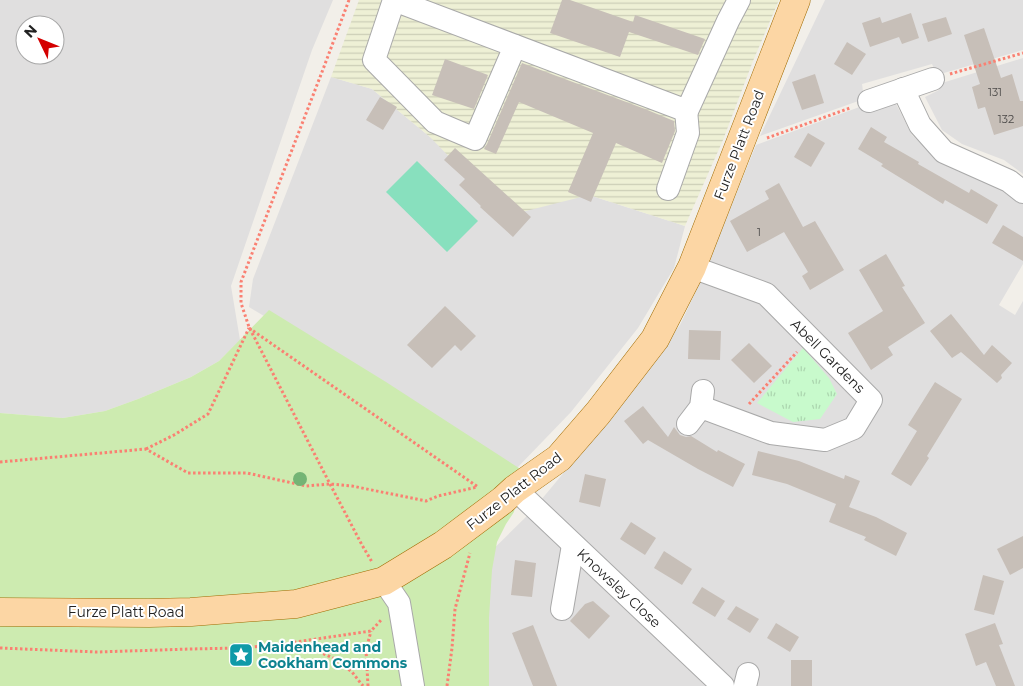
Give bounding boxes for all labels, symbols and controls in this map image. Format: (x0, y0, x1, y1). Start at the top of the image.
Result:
north arrow (15, 15, 65, 65)
text: N (20, 21, 41, 41)
house number: 131 (988, 85, 1002, 99)
street label: Furze Platt Road (710, 87, 768, 203)
house number: 132 (998, 112, 1014, 126)
house number: 1 (757, 225, 761, 239)
street label: Abell Gardens (787, 315, 869, 397)
street label: Furze Platt Road (463, 448, 565, 534)
street label: Knowsley Close (573, 545, 665, 631)
street label: Furze Platt Road (68, 603, 184, 621)
place label: Maidenhead and Cookham Commons (258, 638, 408, 672)
place icon: Maidenhead and Cookham Commons (228, 642, 254, 668)

